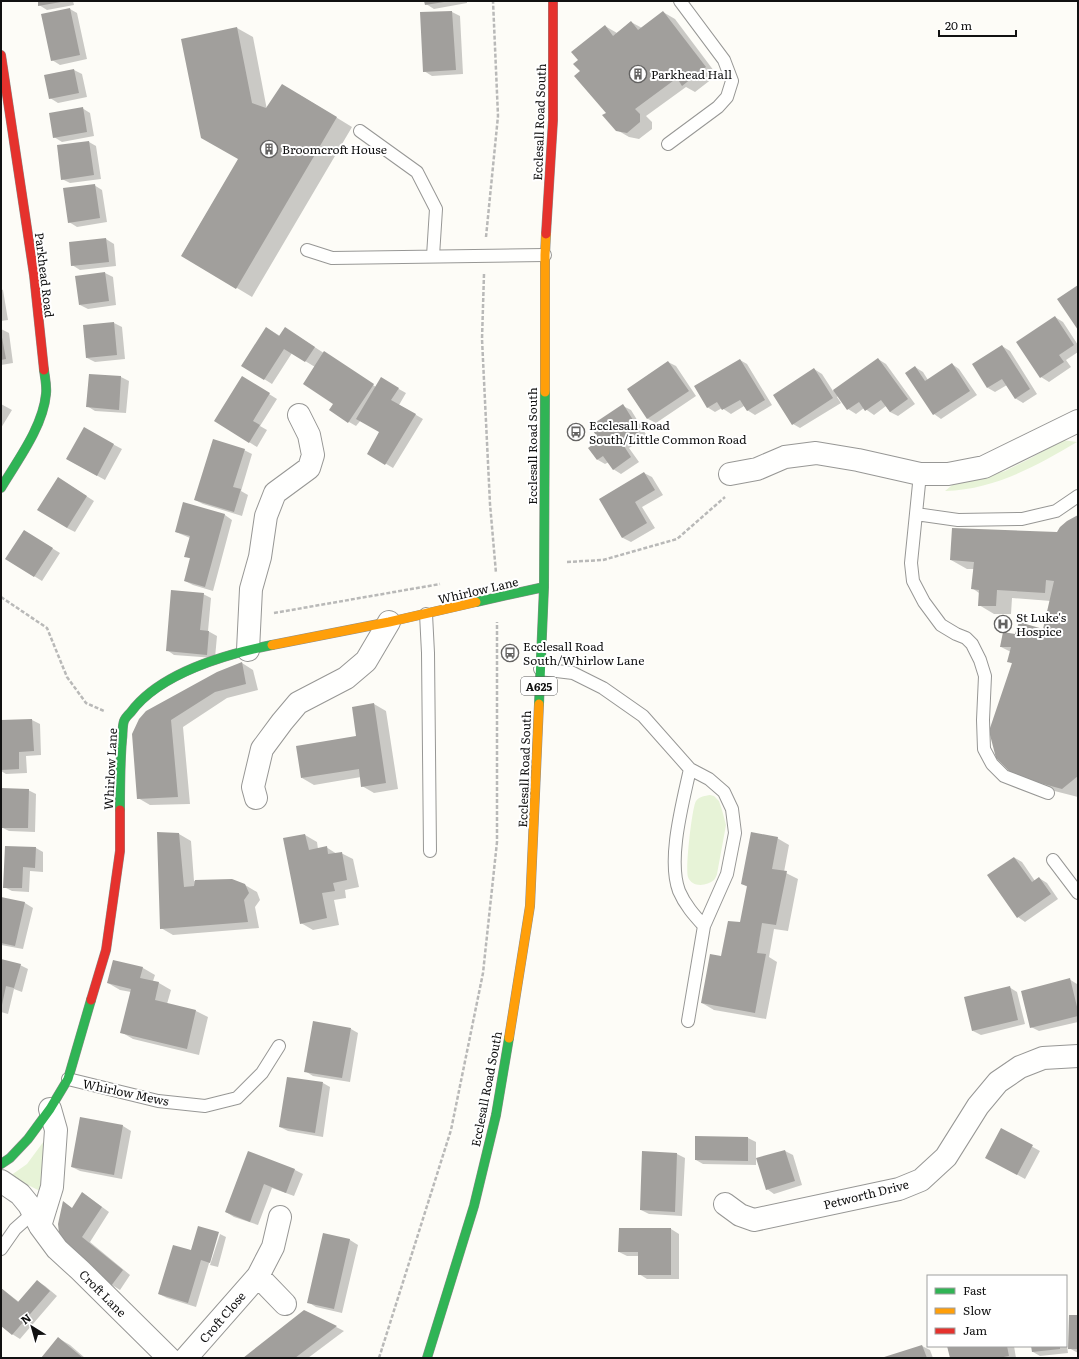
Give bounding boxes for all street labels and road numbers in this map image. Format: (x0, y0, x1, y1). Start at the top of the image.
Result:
street label: Ecclesall Road South (528, 63, 550, 181)
street label: Parkhead Road (31, 231, 59, 319)
street label: Ecclesall Road South (523, 387, 541, 505)
street label: Whirlow Lane (436, 572, 520, 608)
road number: A625 (521, 677, 557, 695)
street label: Ecclesall Road South (513, 710, 535, 828)
street label: Whirlow Lane (99, 728, 121, 810)
street label: Ecclesall Road South (466, 1030, 506, 1148)
street label: Whirlow Mews (81, 1074, 171, 1110)
street label: Petworth Drive (821, 1175, 911, 1213)
street label: Croft Lane (75, 1265, 131, 1321)
street label: Croft Close (195, 1287, 249, 1347)

